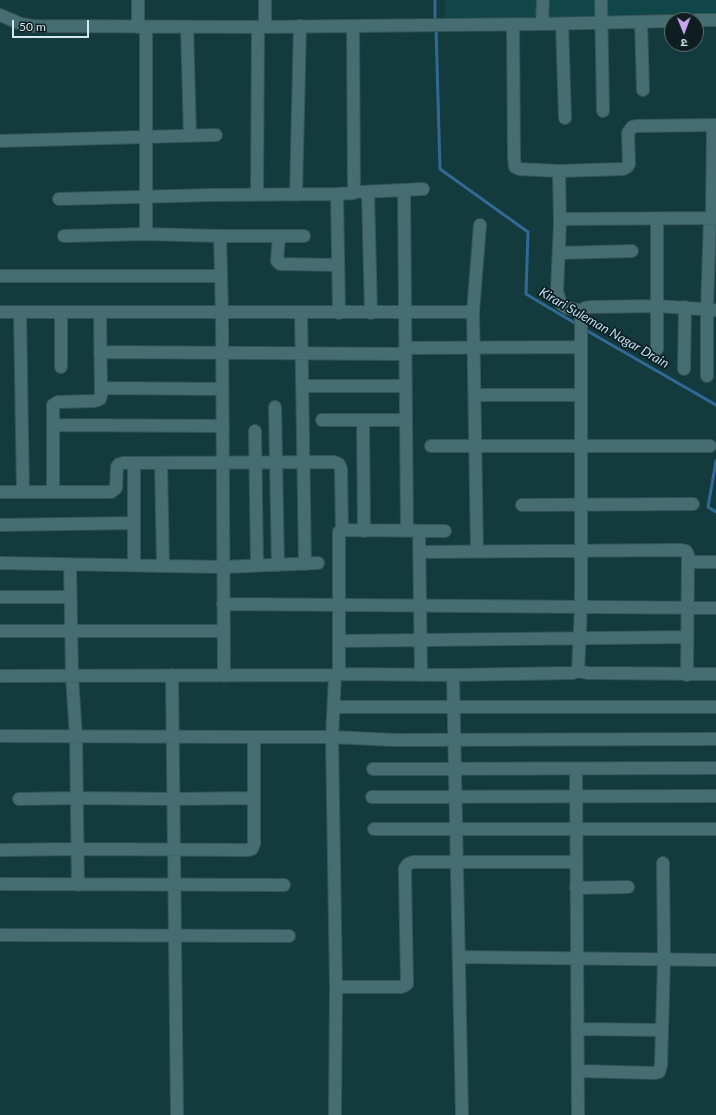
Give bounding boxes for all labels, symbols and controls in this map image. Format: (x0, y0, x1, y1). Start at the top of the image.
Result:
scale bar (14, 12, 91, 38)
north arrow (664, 12, 704, 52)
text: 50 m (19, 19, 46, 34)
text: उ (681, 37, 688, 50)
water label: Kirari Suleman Nagar Drain (536, 284, 672, 372)

